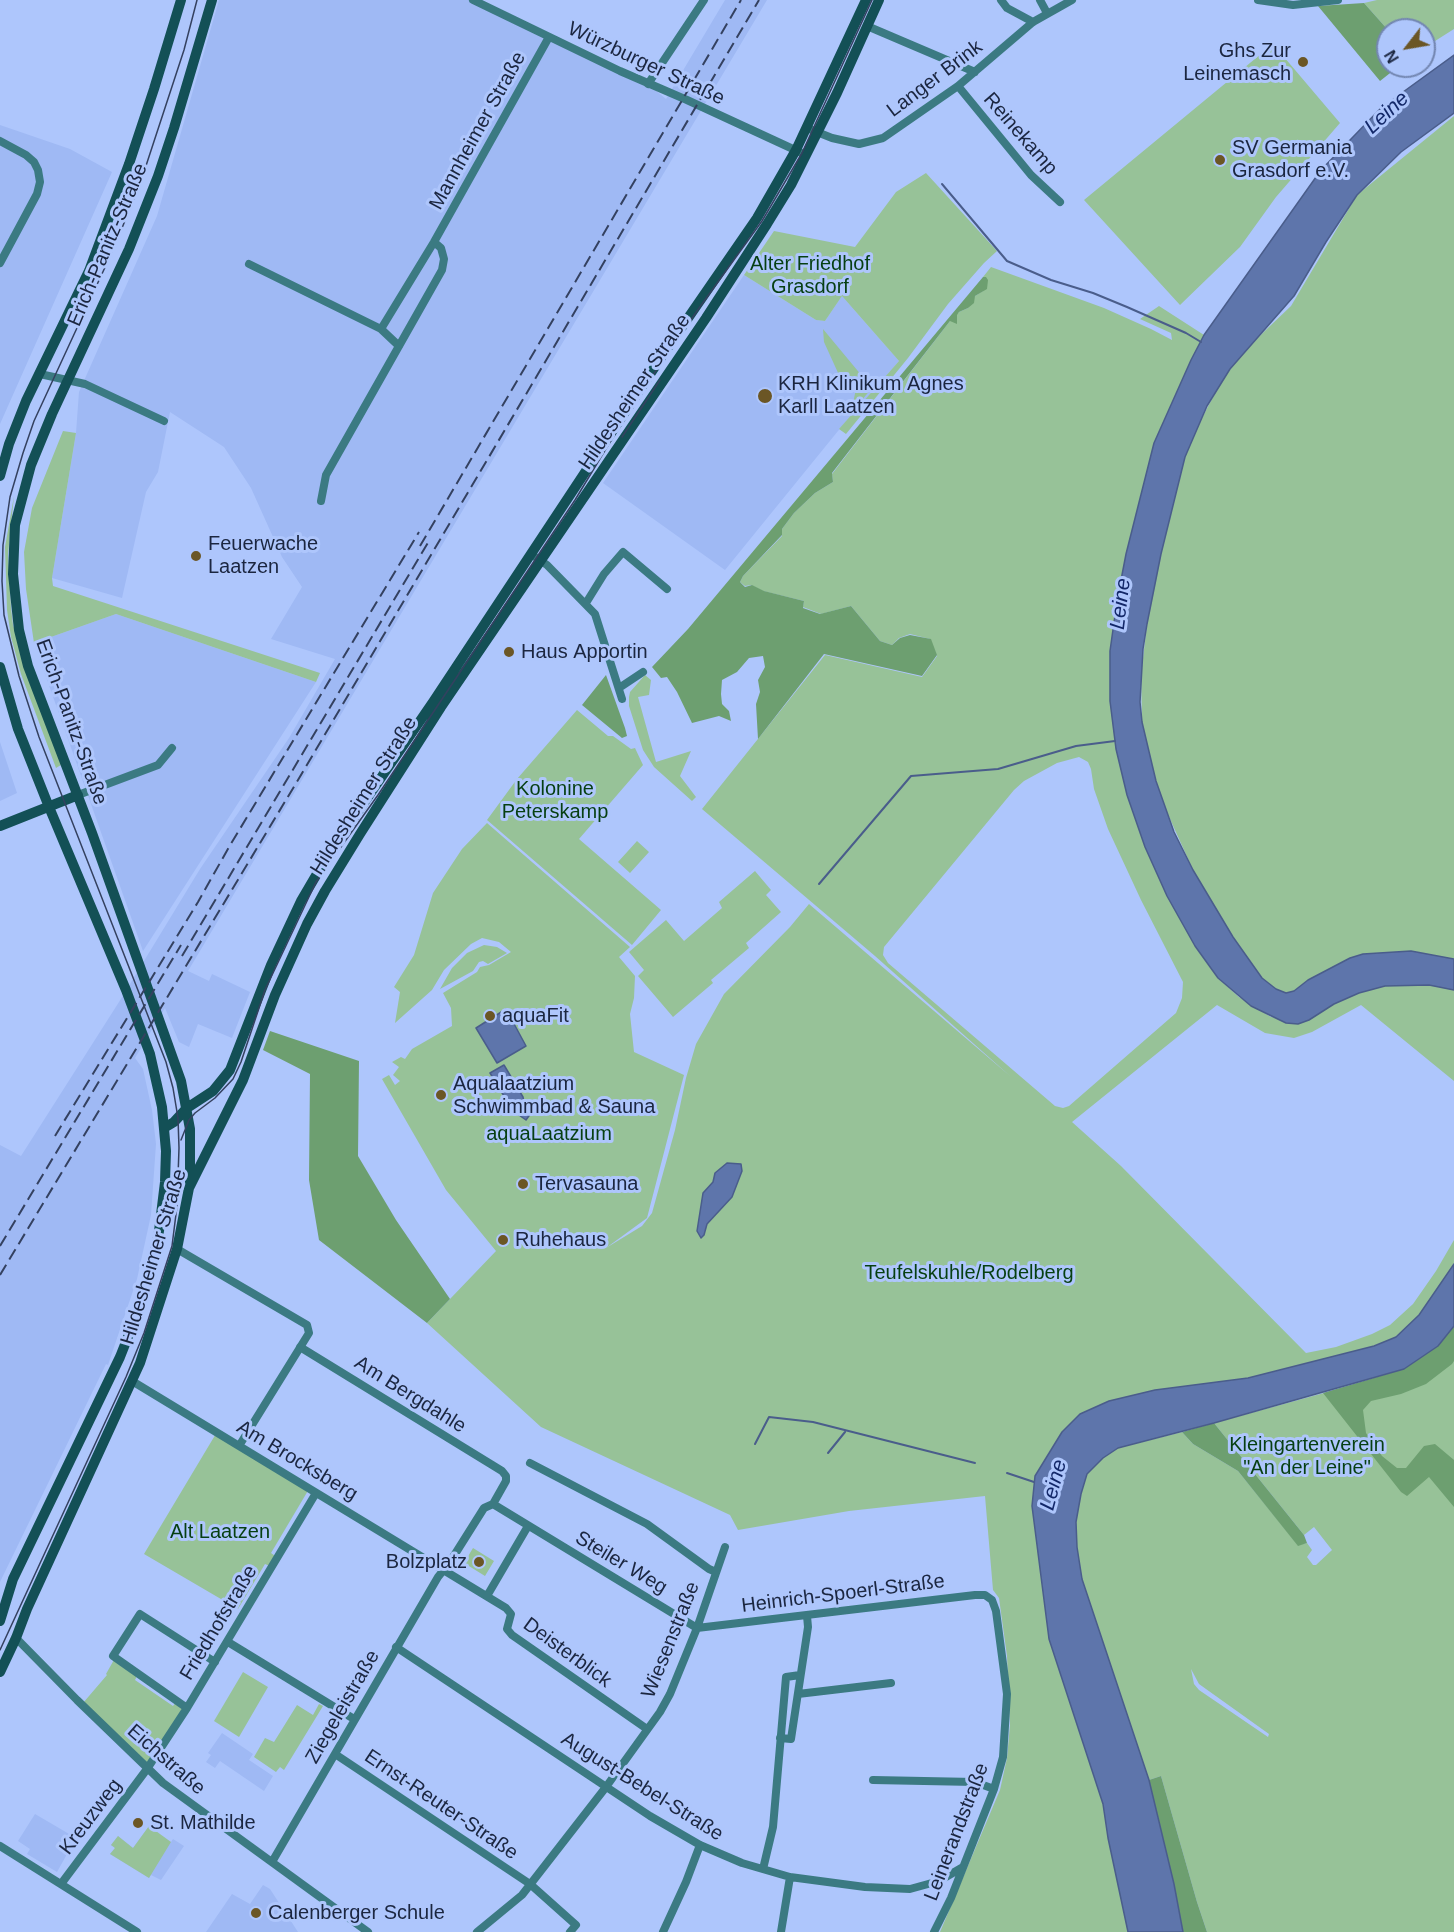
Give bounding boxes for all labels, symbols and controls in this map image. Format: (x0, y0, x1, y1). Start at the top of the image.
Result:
street label: Würzburger Straße (564, 17, 728, 111)
north arrow (1376, 18, 1436, 78)
street label: Langer Brink (882, 35, 988, 123)
place label: Ghs Zur Leinemasch (1183, 39, 1291, 86)
text: N (1382, 47, 1402, 66)
street label: Mannheimer Straße (425, 48, 531, 214)
marker: Ghs Zur Leinemasch (1296, 55, 1310, 69)
water label: Leine (1360, 86, 1414, 140)
street label: Reinekamp (978, 88, 1062, 180)
place label: SV Germania Grasdorf e.V. (1232, 136, 1352, 183)
marker: SV Germania Grasdorf e.V. (1213, 153, 1227, 167)
street label: Erich-Panitz-Straße (63, 160, 153, 330)
park label: Alter Friedhof Grasdorf (750, 252, 870, 299)
street label: Hildesheimer Straße (574, 310, 696, 474)
place label: KRH Klinikum Agnes Karll Laatzen (778, 372, 964, 419)
marker: KRH Klinikum Agnes Karll Laatzen (756, 387, 774, 405)
place label: Feuerwache Laatzen (208, 532, 318, 579)
marker: Feuerwache Laatzen (189, 549, 203, 563)
water label: Leine (1105, 577, 1137, 631)
street label: Erich-Panitz-Straße (30, 636, 112, 808)
place label: Haus Apportin (521, 640, 648, 664)
marker: Haus Apportin (502, 645, 516, 659)
street label: Hildesheimer Straße (306, 712, 422, 880)
park label: Kolonine Peterskamp (502, 777, 608, 824)
place label: aquaFit (502, 1004, 569, 1028)
marker: aquaFit (483, 1009, 497, 1023)
place label: Aqualaatzium Schwimmbad & Sauna (453, 1072, 655, 1119)
marker: Aqualaatzium Schwimmbad & Sauna (434, 1088, 448, 1102)
park label: aquaLaatzium (486, 1122, 612, 1146)
street label: Hildesheimer Straße (116, 1166, 192, 1348)
place label: Tervasauna (535, 1172, 638, 1196)
marker: Tervasauna (516, 1177, 530, 1191)
place label: Ruhehaus (515, 1228, 606, 1252)
marker: Ruhehaus (496, 1233, 510, 1247)
park label: Teufelskuhle/Rodelberg (864, 1261, 1074, 1285)
street label: Am Bergdahle (350, 1351, 470, 1439)
street label: Am Brocksberg (232, 1416, 362, 1506)
park label: Kleingartenverein "An der Leine" (1229, 1433, 1385, 1480)
water label: Leine (1035, 1457, 1073, 1513)
park label: Alt Laatzen (170, 1520, 270, 1544)
street label: Steiler Weg (571, 1526, 671, 1600)
place label: Bolzplatz (386, 1550, 467, 1574)
marker: Bolzplatz (472, 1555, 486, 1569)
street label: Friedhofstraße (175, 1561, 263, 1685)
street label: Heinrich-Spoerl-Straße (740, 1570, 946, 1618)
street label: Wiesenstraße (637, 1578, 705, 1702)
street label: Deisterblick (518, 1613, 616, 1693)
street label: Ziegeleistraße (301, 1646, 385, 1768)
street label: Eichstraße (122, 1720, 210, 1800)
street label: August-Bebel-Straße (556, 1727, 728, 1847)
street label: Ernst-Reuter-Straße (360, 1745, 522, 1865)
street label: Leinerandstraße (920, 1760, 994, 1904)
street label: Kreuzweg (55, 1774, 127, 1860)
place label: St. Mathilde (150, 1811, 256, 1835)
marker: St. Mathilde (131, 1816, 145, 1830)
place label: Calenberger Schule (268, 1901, 445, 1925)
marker: Calenberger Schule (249, 1906, 263, 1920)

